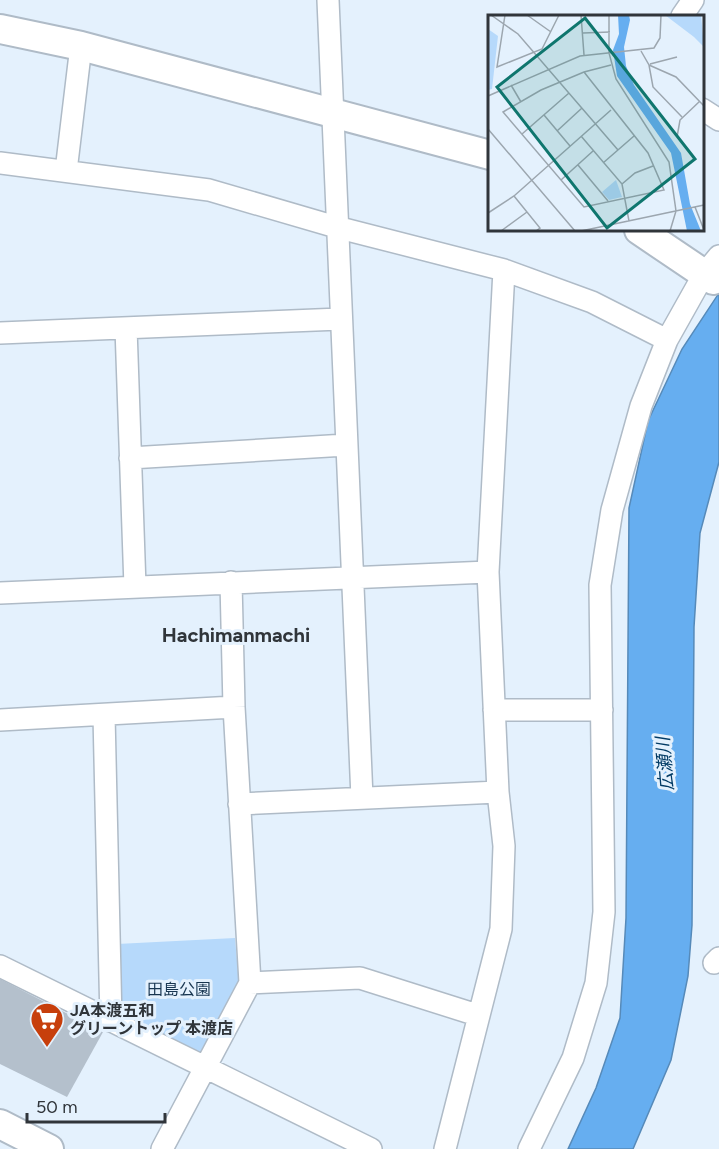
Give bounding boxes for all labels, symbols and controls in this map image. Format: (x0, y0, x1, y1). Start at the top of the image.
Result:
inset map (488, 15, 704, 231)
district label: Hachimanmachi (162, 623, 310, 647)
water label: 広瀬川 (652, 734, 678, 792)
park label: 田島公園 (147, 980, 211, 999)
supermarket icon: JA本渡五和 グリーントップ 本渡店 (29, 1001, 65, 1048)
place label: JA本渡五和 グリーントップ 本渡店 (70, 1001, 233, 1038)
scale bar (27, 1086, 165, 1124)
text: 50 m (36, 1096, 78, 1118)

